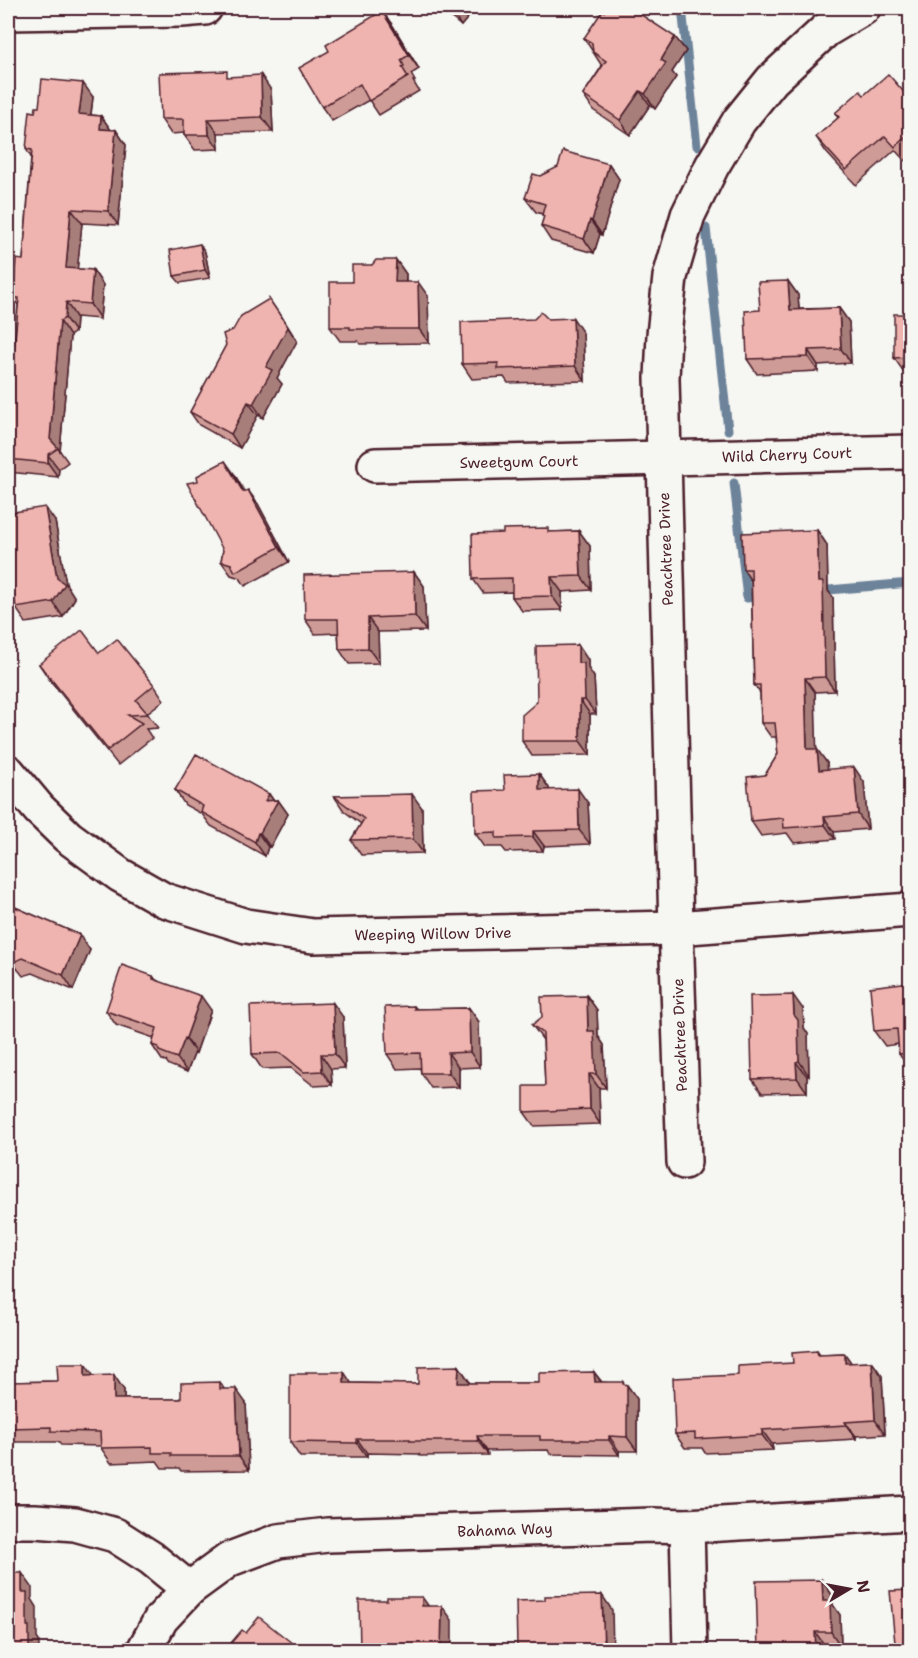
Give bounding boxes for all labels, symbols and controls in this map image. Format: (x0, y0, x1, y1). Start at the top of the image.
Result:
street label: Wild Cherry Court (721, 443, 853, 467)
street label: Sweetgum Court (459, 451, 579, 473)
street label: Peachtree Drive (654, 492, 678, 606)
street label: Weeping Willow Drive (354, 923, 512, 945)
street label: Peachtree Drive (668, 978, 692, 1092)
street label: Bahama Way (457, 1518, 553, 1542)
north arrow (819, 1559, 879, 1619)
text: N (852, 1578, 875, 1595)

